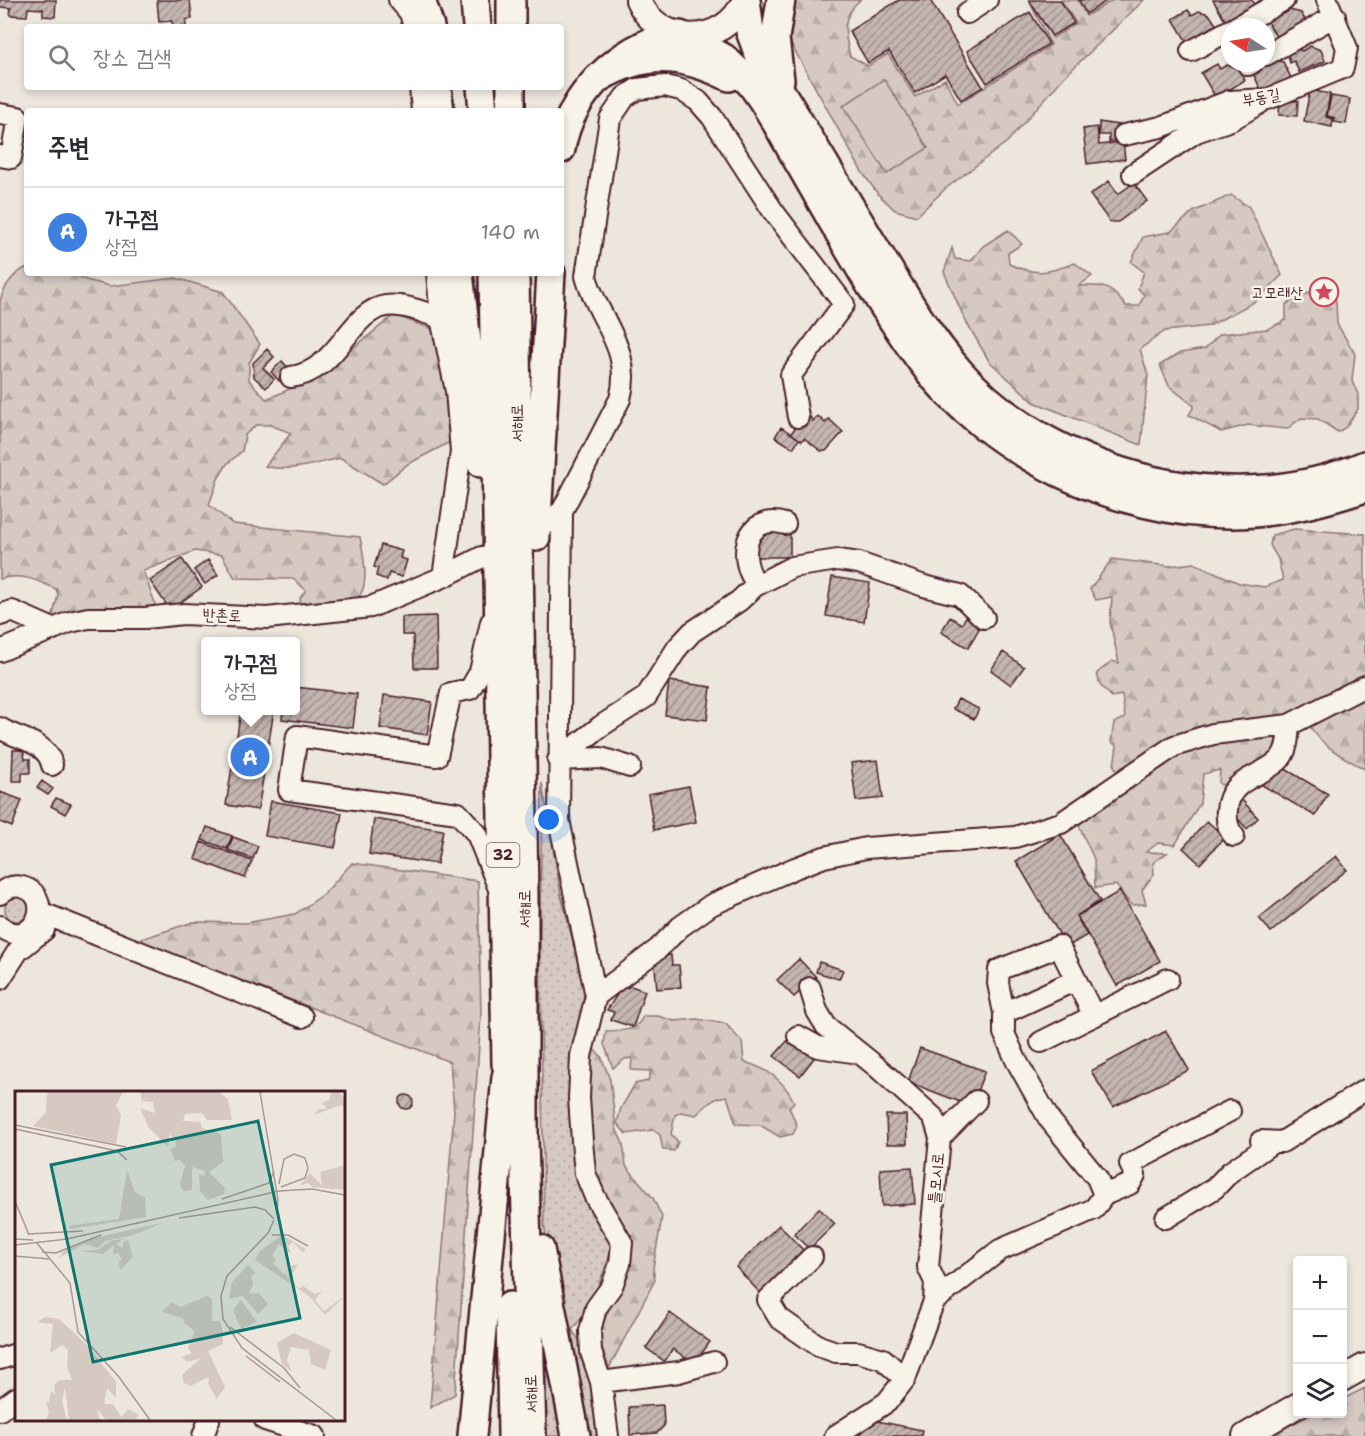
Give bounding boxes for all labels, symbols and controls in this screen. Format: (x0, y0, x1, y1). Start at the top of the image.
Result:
north arrow (1221, 18, 1275, 72)
search box (24, 24, 564, 90)
icon: search (45, 41, 78, 74)
text: 장소 검색 (93, 43, 171, 72)
street label: 부동길 (1240, 83, 1282, 111)
text: 주변 (48, 129, 90, 164)
text: 가구점 (105, 204, 158, 233)
text: A (60, 219, 75, 245)
text: 140 m (481, 219, 540, 245)
text: 상점 (105, 233, 137, 259)
place icon: 고모래산 (1308, 276, 1340, 308)
place label: 고모래산 (1252, 282, 1303, 303)
street label: 서해로 (506, 404, 528, 442)
street label: 반촌로 (202, 604, 242, 626)
popup (201, 637, 300, 715)
text: 가구점 (224, 648, 277, 677)
text: 상점 (224, 677, 256, 703)
pin: A (230, 734, 270, 780)
your location (534, 805, 563, 834)
road number: 32 (486, 843, 520, 867)
street label: 서해로 (514, 890, 535, 928)
inset map (15, 1091, 345, 1421)
street label: 틀모시로 (923, 1151, 949, 1205)
map controls (1293, 1256, 1347, 1418)
button: + (1293, 1256, 1347, 1310)
button: − (1293, 1310, 1347, 1364)
button: layers (1293, 1364, 1347, 1418)
street label: 서해로 (520, 1374, 542, 1414)

